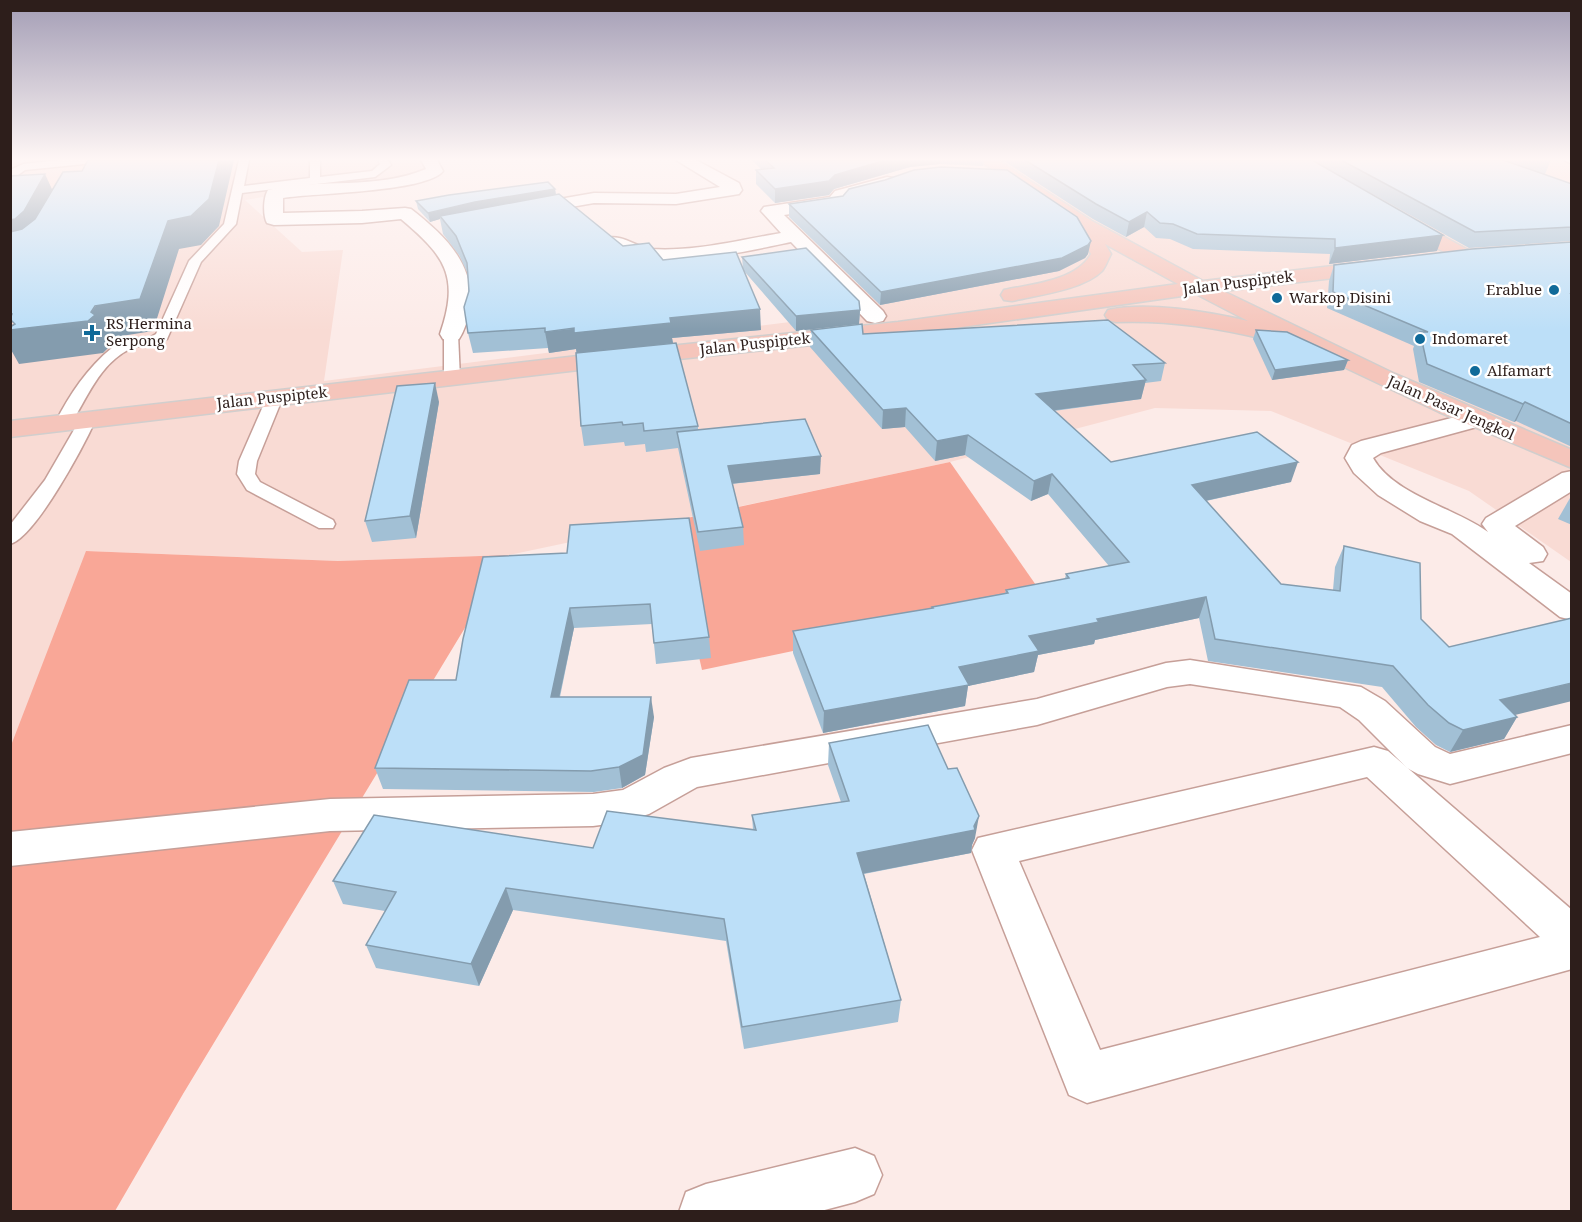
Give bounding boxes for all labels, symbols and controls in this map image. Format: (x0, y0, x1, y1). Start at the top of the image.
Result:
street label: Jalan Puspiptek (1181, 265, 1294, 299)
place label: Erablue (1486, 279, 1542, 299)
marker: Erablue (1547, 283, 1561, 297)
place label: Warkop Disini (1289, 287, 1391, 307)
marker: Warkop Disini (1270, 291, 1284, 305)
place label: RS Hermina Serpong (106, 313, 192, 350)
marker: RS Hermina Serpong (83, 324, 101, 342)
street label: Jalan Puspiptek (698, 327, 811, 359)
place label: Indomaret (1432, 328, 1508, 348)
marker: Indomaret (1413, 332, 1427, 346)
place label: Alfamart (1487, 360, 1551, 380)
marker: Alfamart (1468, 364, 1482, 378)
street label: Jalan Pasar Jengkol (1384, 370, 1518, 444)
street label: Jalan Puspiptek (215, 381, 328, 413)

